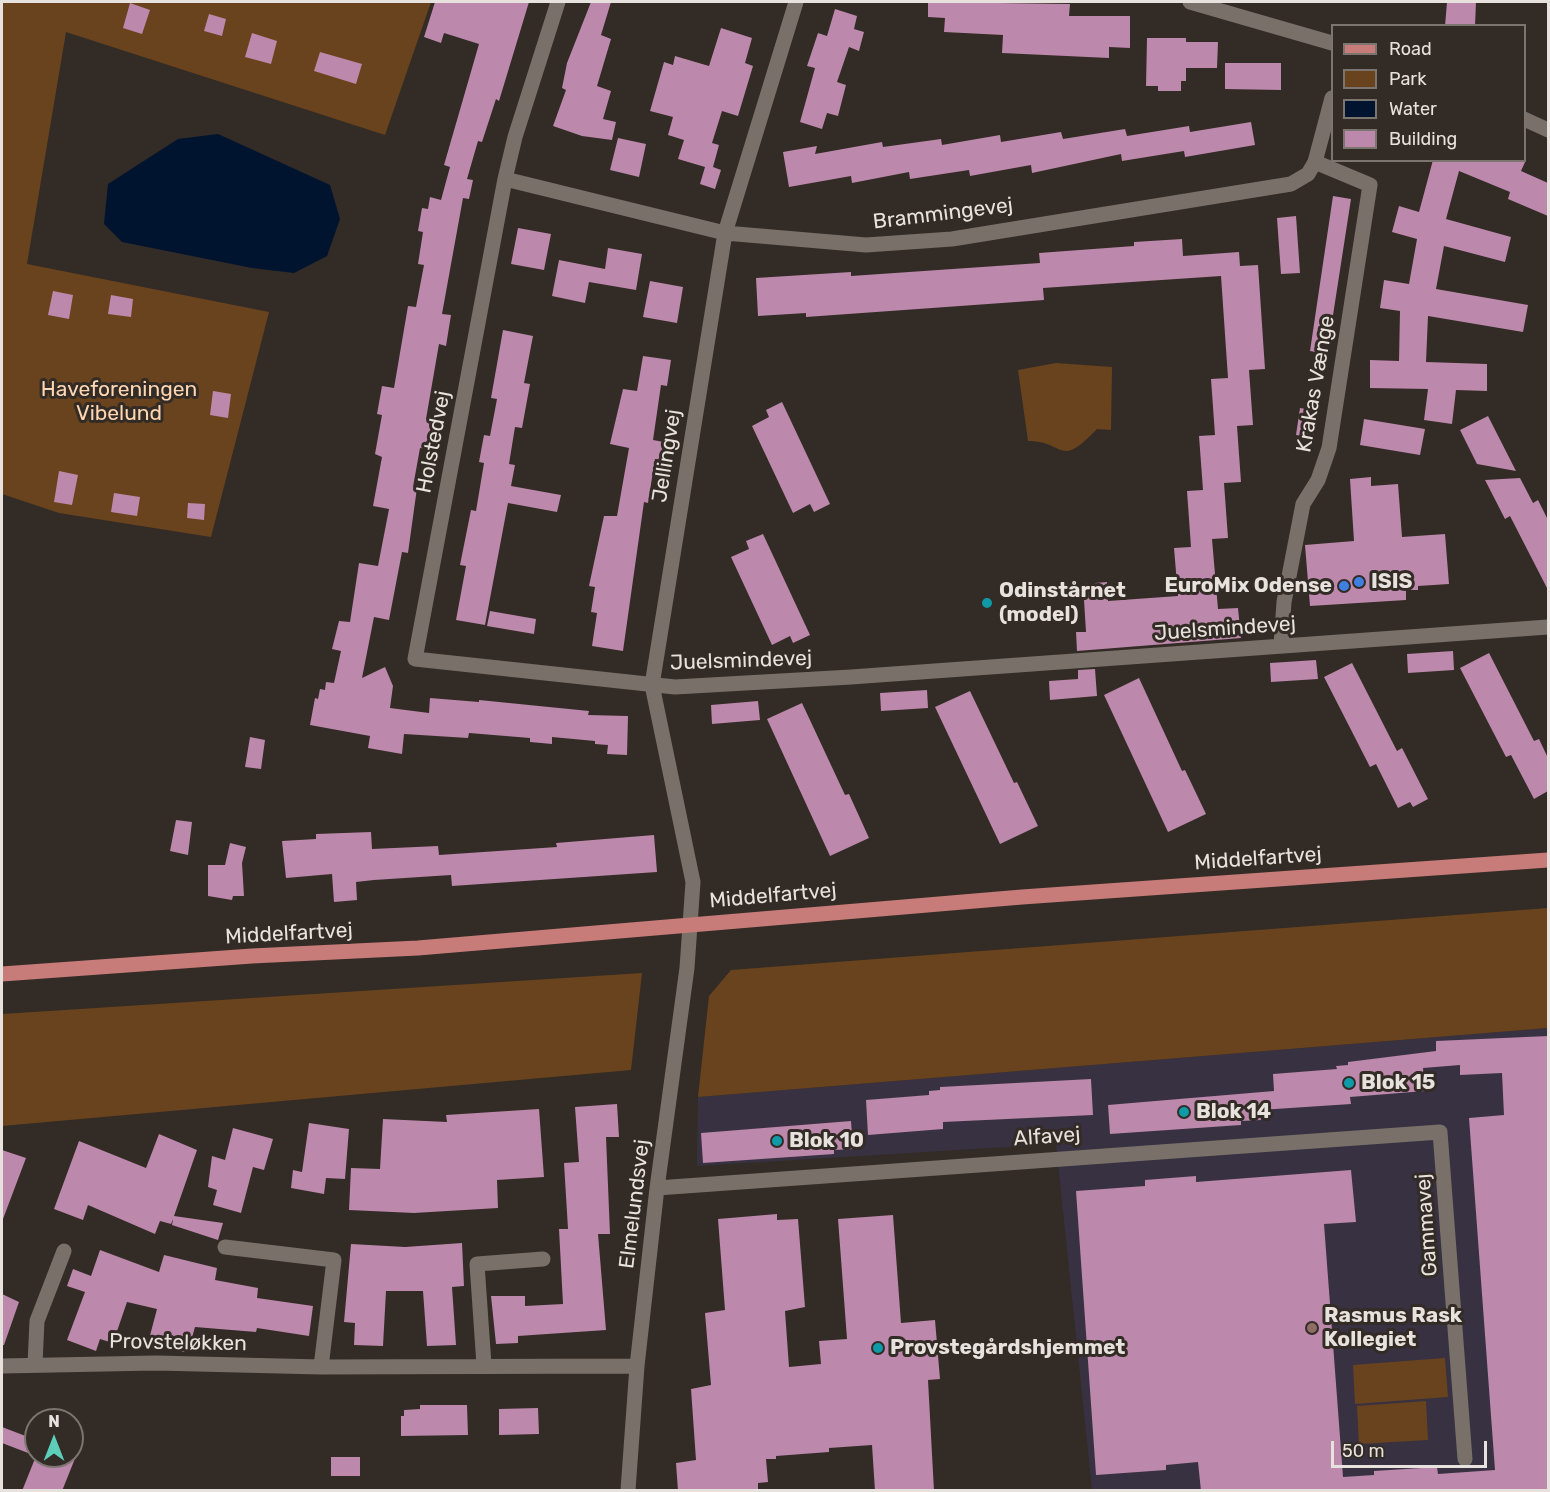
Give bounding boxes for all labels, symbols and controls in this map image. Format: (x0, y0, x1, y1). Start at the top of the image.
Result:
legend (1331, 24, 1526, 162)
text: Road (1389, 38, 1432, 60)
text: Park (1389, 68, 1426, 90)
text: Water (1389, 98, 1437, 120)
text: Building (1389, 128, 1457, 150)
street label: Brammingevej (872, 193, 1014, 235)
street label: Krakas Vænge (1292, 314, 1340, 454)
park label: Haveforeningen Vibelund (41, 377, 197, 427)
street label: Holstedvej (412, 389, 456, 495)
street label: Jellingvej (647, 408, 687, 504)
place label: ISIS (1371, 569, 1412, 595)
place label: EuroMix Odense (1164, 573, 1332, 599)
marker: ISIS (1352, 575, 1366, 589)
place label: Odinstårnet (model) (999, 578, 1126, 628)
marker: EuroMix Odense (1337, 579, 1351, 593)
marker: Odinstårnet (model) (980, 596, 994, 610)
street label: Juelsmindevej (1153, 611, 1297, 647)
street label: Juelsmindevej (670, 646, 812, 676)
street label: Middelfartvej (1193, 842, 1323, 876)
street label: Middelfartvej (708, 878, 838, 914)
street label: Middelfartvej (225, 918, 353, 950)
place label: Blok 15 (1361, 1070, 1435, 1096)
marker: Blok 15 (1342, 1076, 1356, 1090)
place label: Blok 14 (1196, 1099, 1271, 1125)
marker: Blok 14 (1177, 1105, 1191, 1119)
street label: Alfavej (1013, 1122, 1081, 1152)
place label: Blok 10 (789, 1128, 864, 1154)
marker: Blok 10 (770, 1134, 784, 1148)
street label: Elmelundsvej (615, 1138, 655, 1270)
street label: Gammavej (1411, 1173, 1443, 1277)
place label: Rasmus Rask Kollegiet (1324, 1303, 1462, 1353)
marker: Rasmus Rask Kollegiet (1305, 1321, 1319, 1335)
street label: Provsteløkken (109, 1329, 247, 1357)
place label: Provstegårdshjemmet (890, 1335, 1125, 1361)
marker: Provstegårdshjemmet (871, 1341, 885, 1355)
north arrow (24, 1408, 84, 1468)
text: N (48, 1412, 60, 1431)
scale bar (1334, 1429, 1490, 1467)
text: 50 m (1342, 1440, 1385, 1462)

